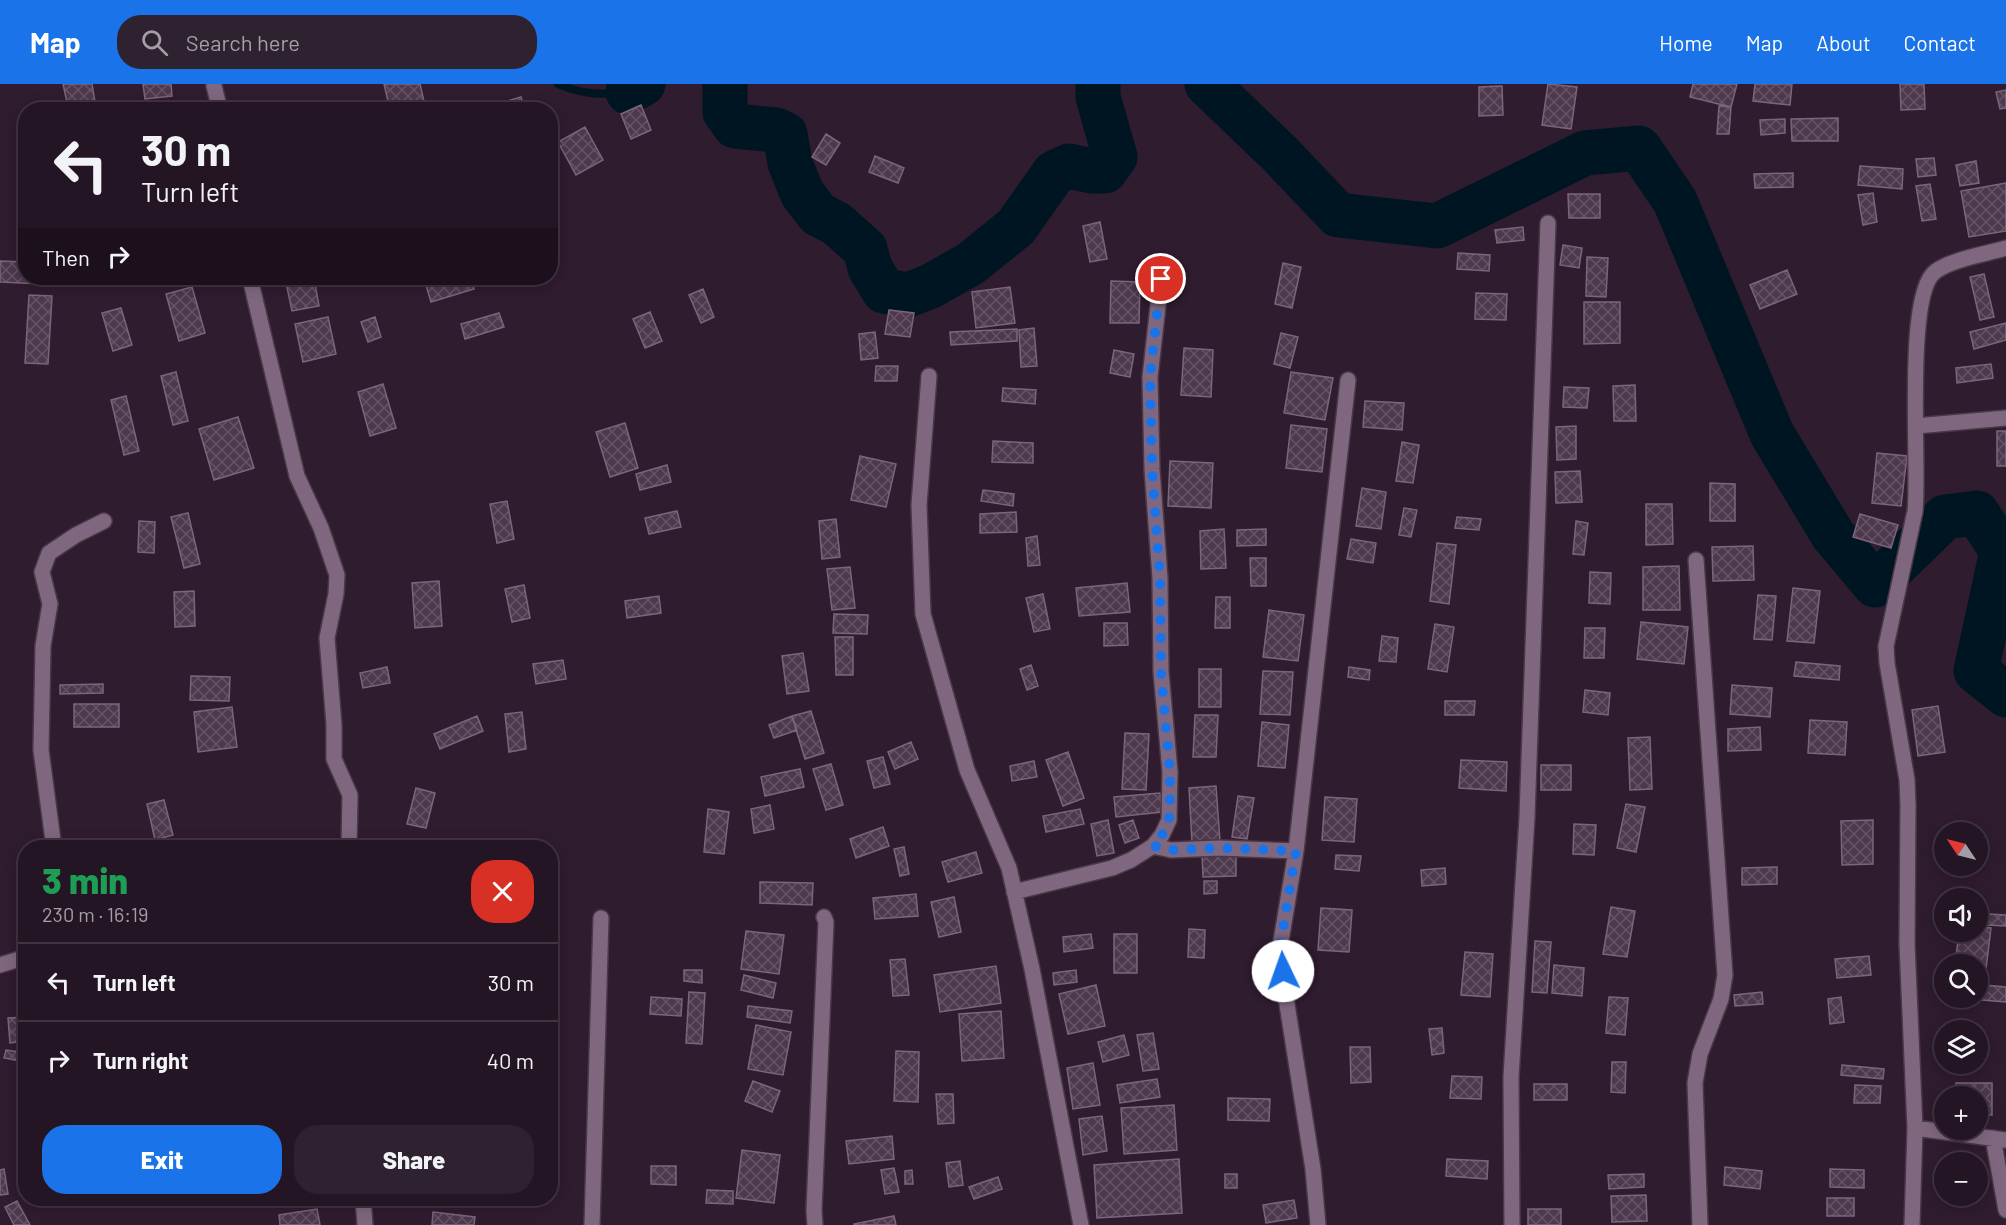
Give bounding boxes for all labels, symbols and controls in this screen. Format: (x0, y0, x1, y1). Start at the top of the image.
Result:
search box (117, 15, 537, 69)
text: Map (30, 25, 81, 59)
icon: search (138, 26, 171, 59)
text: Search here (186, 29, 300, 55)
text: Home (1659, 30, 1713, 55)
text: Map (1746, 30, 1783, 55)
text: About (1816, 30, 1871, 55)
text: Contact (1904, 30, 1976, 55)
text: 30 m (141, 124, 231, 174)
icon: left (42, 126, 120, 204)
text: Turn left (141, 175, 239, 207)
icon: right (102, 240, 135, 273)
text: Then (42, 244, 90, 270)
pin (1135, 253, 1186, 304)
icon: arrive (1144, 262, 1177, 295)
north arrow (1934, 822, 1988, 876)
map controls (1934, 822, 1988, 1206)
text: 3 min (42, 858, 128, 901)
button: close (471, 860, 534, 923)
button: sound (1934, 888, 1988, 942)
text: 230 m · 16:19 (42, 902, 148, 926)
position arrow (1251, 939, 1315, 1003)
button: search (1934, 954, 1988, 1008)
icon: left (42, 966, 75, 999)
text: Turn left (93, 969, 176, 995)
text: 30 m (488, 969, 534, 995)
button: layers (1934, 1020, 1988, 1074)
icon: right (42, 1044, 75, 1077)
text: Turn right (93, 1047, 188, 1073)
text: 40 m (487, 1047, 534, 1073)
button: + (1934, 1086, 1988, 1140)
button: Exit (42, 1125, 282, 1194)
button: Share (294, 1125, 534, 1194)
button: − (1934, 1152, 1988, 1206)

